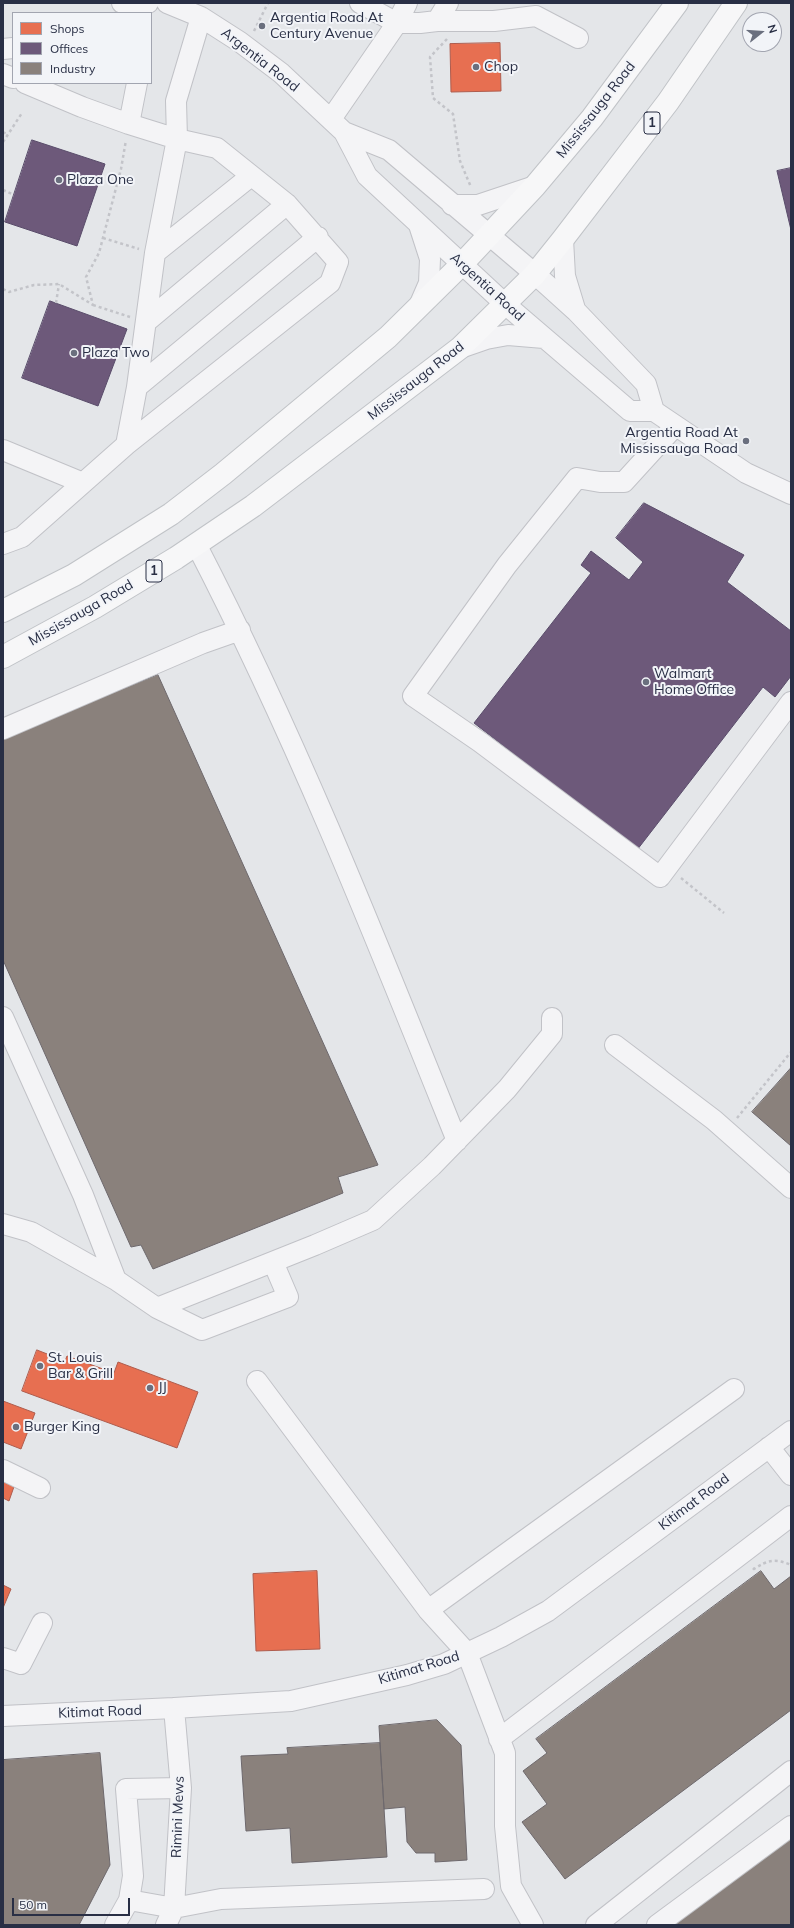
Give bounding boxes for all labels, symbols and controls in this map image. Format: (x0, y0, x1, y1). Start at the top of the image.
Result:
place label: Argentia Road At Century Avenue (270, 10, 383, 42)
legend (12, 12, 152, 84)
north arrow (742, 12, 782, 52)
text: Shops (50, 21, 85, 36)
marker: Argentia Road At Century Avenue (257, 21, 267, 31)
text: N (765, 23, 780, 35)
street label: Argentia Road (218, 24, 302, 96)
text: Offices (50, 41, 88, 56)
street label: Mississauga Road (553, 58, 639, 162)
place label: Chop (484, 59, 518, 75)
text: Industry (50, 61, 95, 76)
marker: Chop (471, 62, 481, 72)
road number: 1 (644, 112, 660, 134)
place label: Plaza One (67, 172, 134, 188)
marker: Plaza One (54, 175, 64, 185)
street label: Argentia Road (446, 249, 528, 325)
street label: Mississauga Road (364, 338, 468, 424)
place label: Plaza Two (82, 345, 150, 361)
marker: Plaza Two (69, 348, 79, 358)
place label: Argentia Road At Mississauga Road (620, 425, 738, 458)
marker: Argentia Road At Mississauga Road (741, 436, 751, 446)
road number: 1 (146, 560, 162, 582)
street label: Mississauga Road (26, 576, 136, 650)
place label: Walmart Home Office (654, 666, 734, 698)
marker: Walmart Home Office (641, 677, 651, 687)
place label: St. Louis Bar & Grill (48, 1350, 113, 1382)
marker: St. Louis Bar & Grill (35, 1361, 45, 1371)
place label: JJ (158, 1380, 167, 1396)
marker: JJ (145, 1383, 155, 1393)
place label: Burger King (24, 1419, 100, 1435)
marker: Burger King (11, 1422, 21, 1432)
street label: Kitimat Road (655, 1470, 733, 1534)
street label: Kitimat Road (376, 1648, 462, 1688)
street label: Kitimat Road (58, 1702, 142, 1722)
street label: Rimini Mews (168, 1776, 188, 1858)
scale bar (14, 1890, 132, 1916)
text: 50 m (19, 1897, 47, 1912)

